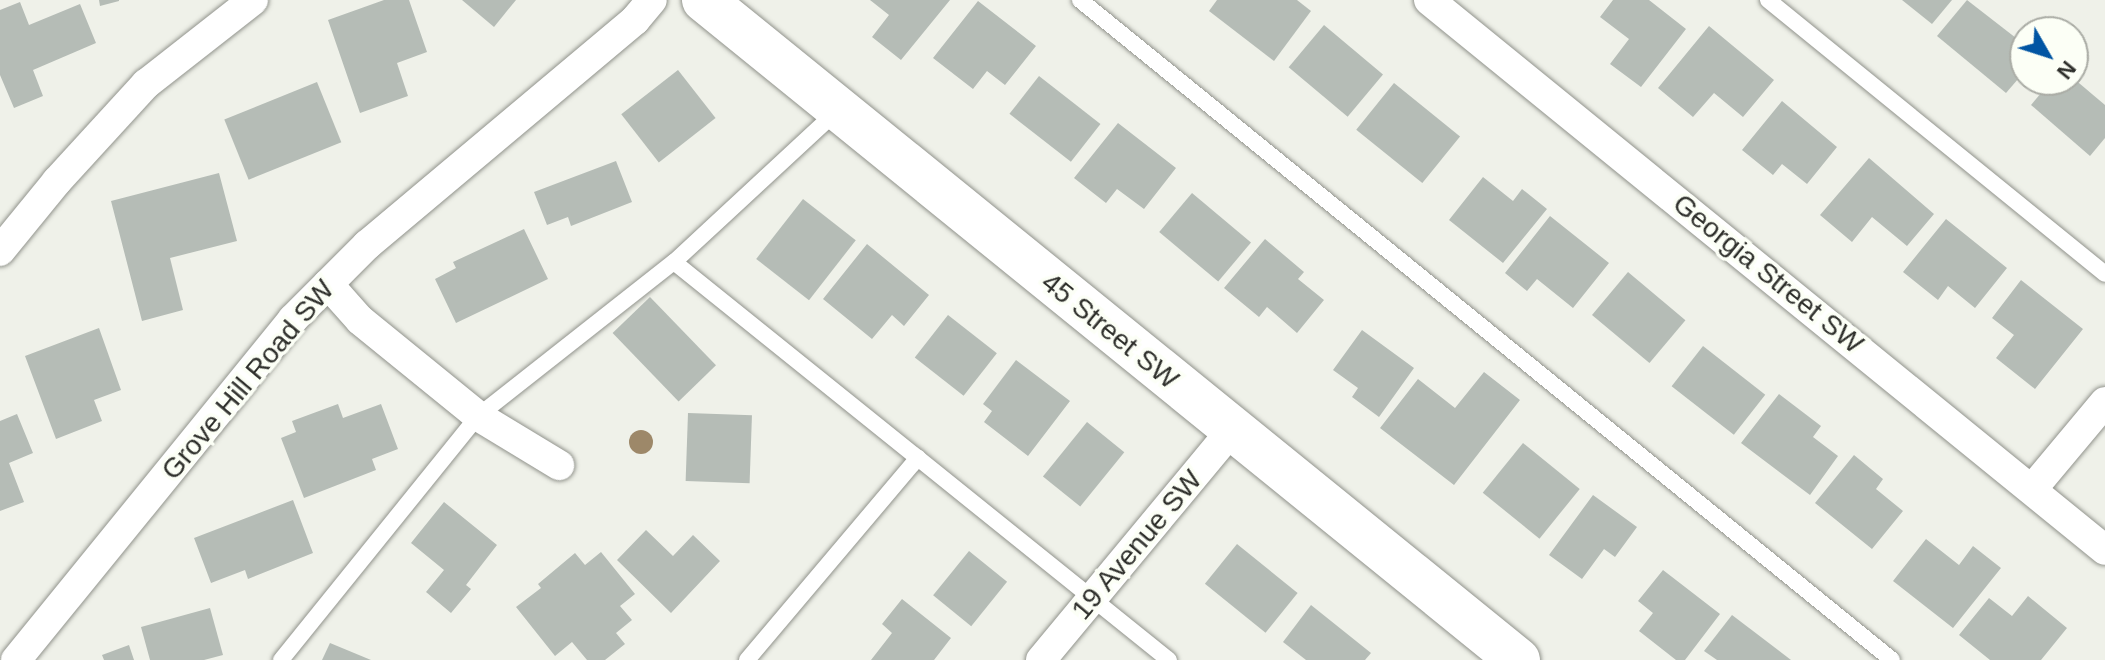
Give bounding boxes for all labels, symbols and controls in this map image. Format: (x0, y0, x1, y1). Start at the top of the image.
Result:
north arrow (2009, 16, 2089, 96)
text: N (2052, 56, 2081, 84)
street label: Georgia Street SW (1666, 187, 1870, 361)
street label: 45 Street SW (1035, 266, 1185, 396)
street label: Grove Hill Road SW (155, 273, 341, 487)
street label: 19 Avenue SW (1064, 463, 1210, 627)

